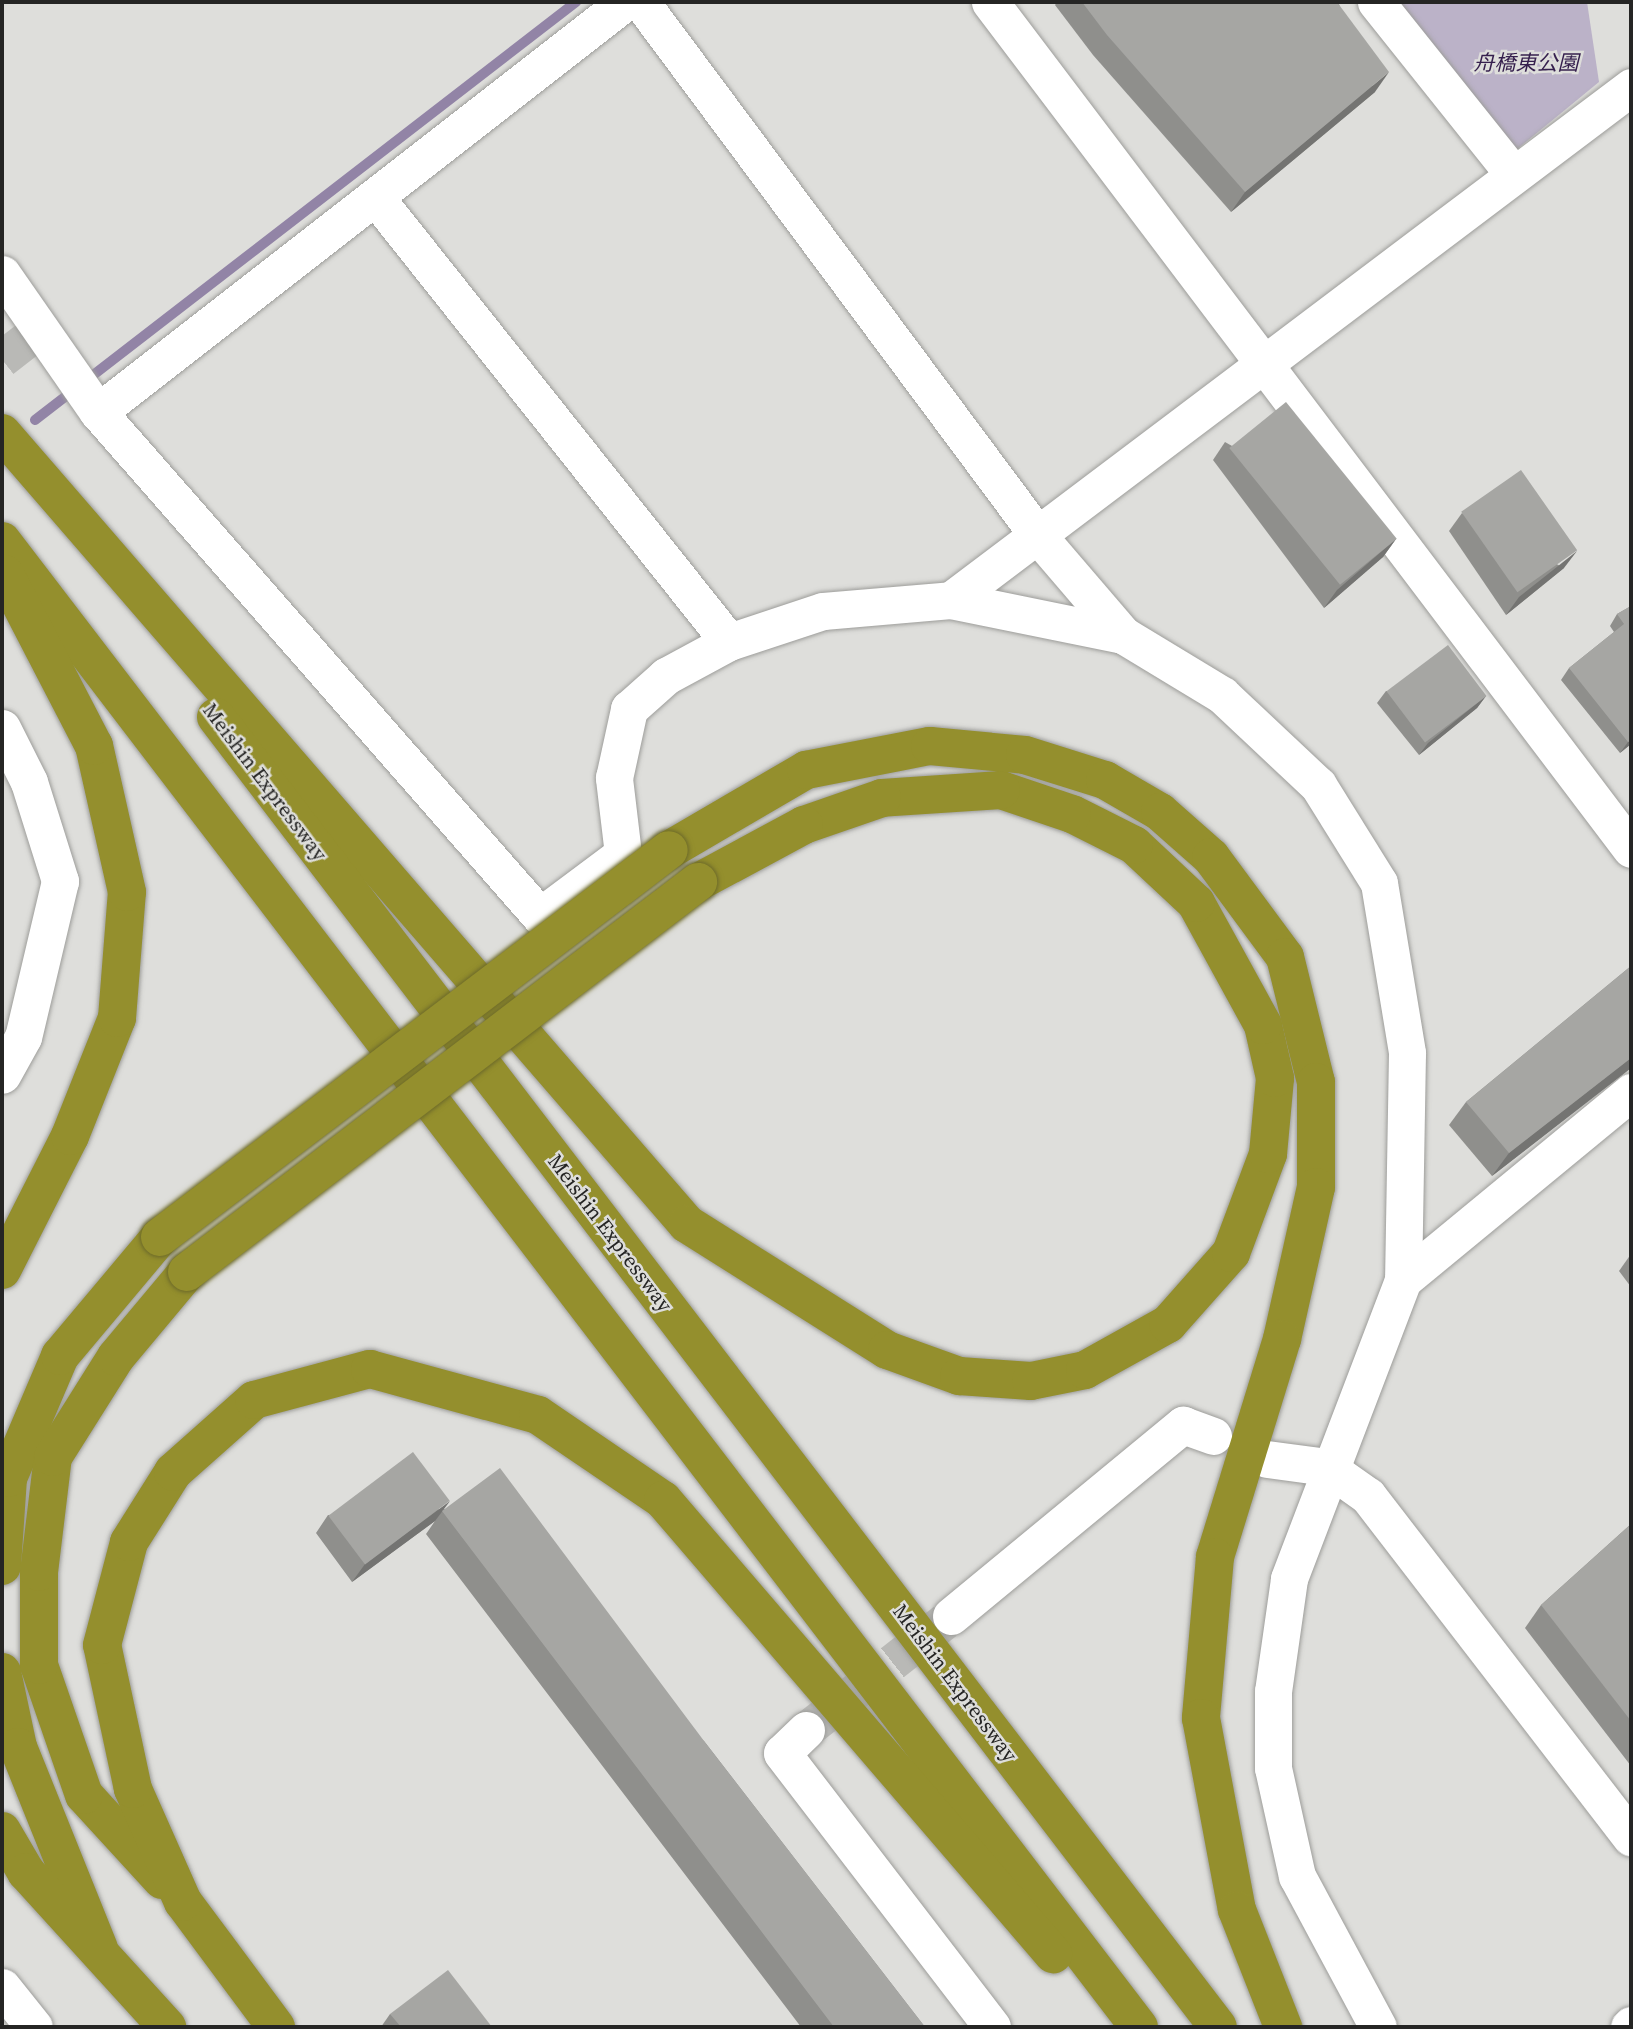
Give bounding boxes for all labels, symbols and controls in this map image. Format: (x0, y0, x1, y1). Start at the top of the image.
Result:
park label: 舟橋東公園 (1474, 50, 1578, 76)
street label: Meishin Expressway (197, 698, 333, 866)
street label: Meishin Expressway (542, 1149, 678, 1317)
street label: Meishin Expressway (887, 1599, 1023, 1767)

